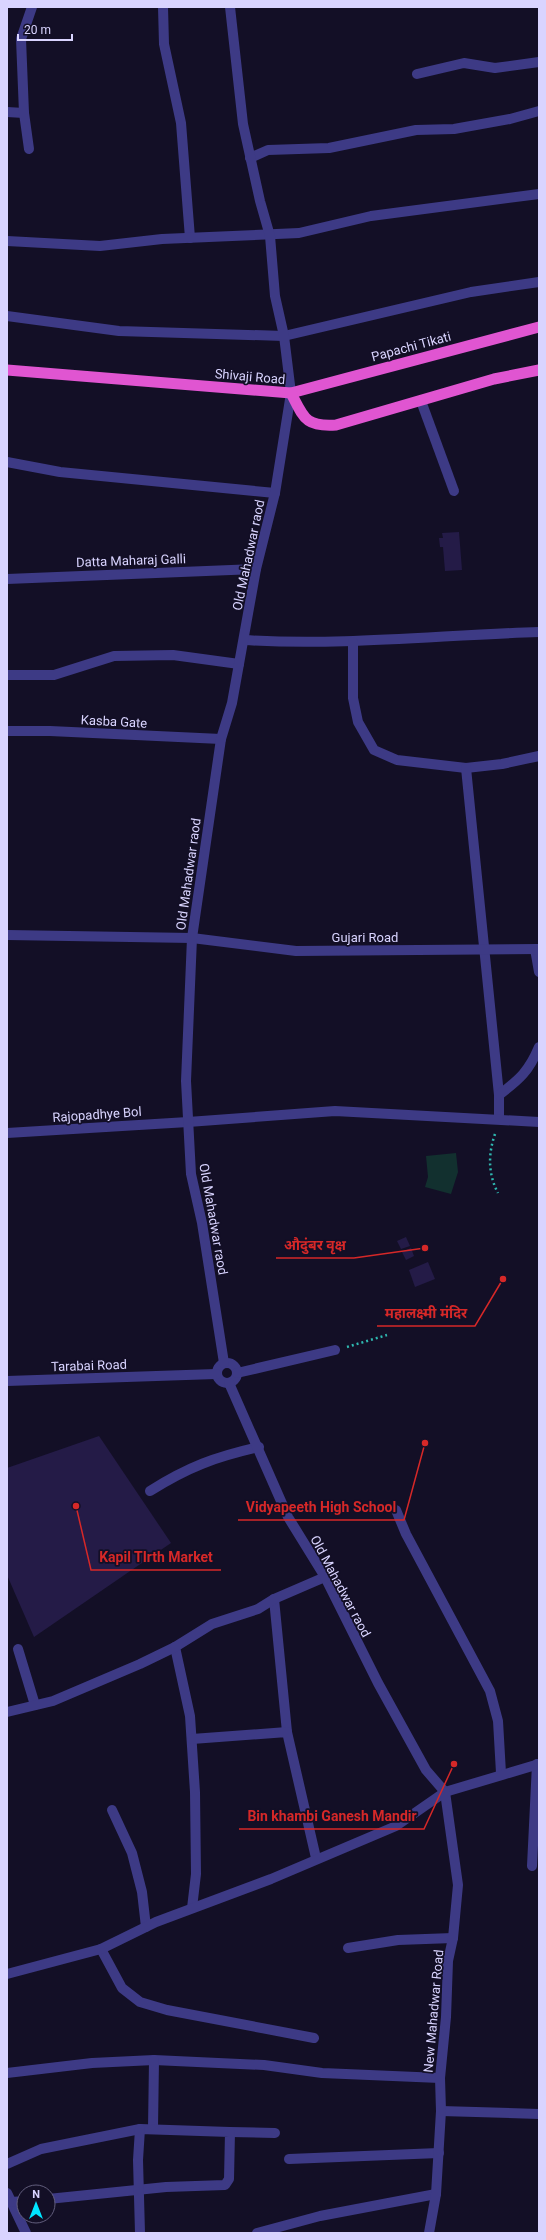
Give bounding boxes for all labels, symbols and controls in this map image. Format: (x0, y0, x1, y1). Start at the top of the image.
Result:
scale bar (18, 16, 72, 42)
text: 20 m (24, 23, 51, 37)
street label: Papachi Tikati (370, 329, 453, 364)
street label: Shivaji Road (214, 366, 286, 387)
street label: Old Mahadwar raod (229, 498, 268, 612)
street label: Datta Maharaj Galli (76, 551, 186, 570)
street label: Kasba Gate (80, 712, 148, 731)
street label: Old Mahadwar raod (173, 817, 204, 931)
street label: Gujari Road (332, 930, 398, 945)
street label: Rajopadhye Bol (52, 1104, 142, 1125)
street label: Old Mahadwar raod (196, 1162, 231, 1276)
callout: औदुंबर वृक्ष (276, 1232, 354, 1258)
text: औदुंबर वृक्ष (284, 1237, 347, 1255)
callout: महालक्ष्मी मंदिर (377, 1300, 475, 1326)
text: महालक्ष्मी मंदिर (385, 1305, 468, 1321)
street label: Tarabai Road (51, 1357, 127, 1374)
callout: Vidyapeeth High School (238, 1494, 404, 1520)
text: Vidyapeeth High School (246, 1499, 396, 1515)
street label: Old Mahadwar raod (307, 1533, 374, 1640)
callout: Kapil TIrth Market (91, 1544, 221, 1570)
text: Kapil TIrth Market (99, 1549, 213, 1565)
callout: Bin khambi Ganesh Mandir (239, 1803, 424, 1829)
text: Bin khambi Ganesh Mandir (247, 1808, 417, 1824)
street label: New Mahadwar Road (421, 1949, 446, 2073)
north arrow (16, 2184, 56, 2224)
text: N (32, 2188, 40, 2201)

